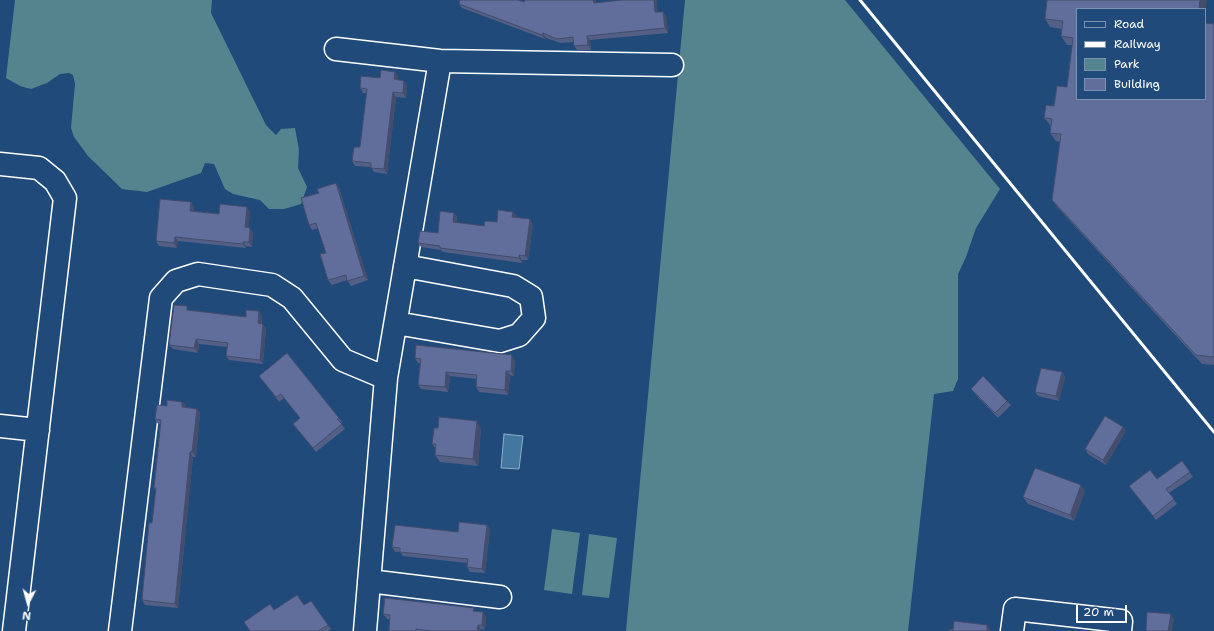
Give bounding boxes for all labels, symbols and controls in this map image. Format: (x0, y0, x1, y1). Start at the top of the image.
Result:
legend (1076, 8, 1206, 100)
text: Road (1114, 16, 1144, 32)
text: Railway (1114, 36, 1161, 52)
text: Park (1114, 56, 1140, 72)
text: Building (1114, 76, 1160, 92)
north arrow (8, 583, 48, 623)
scale bar (1078, 597, 1129, 623)
text: 20 m (1083, 604, 1114, 620)
text: N (22, 608, 32, 623)

